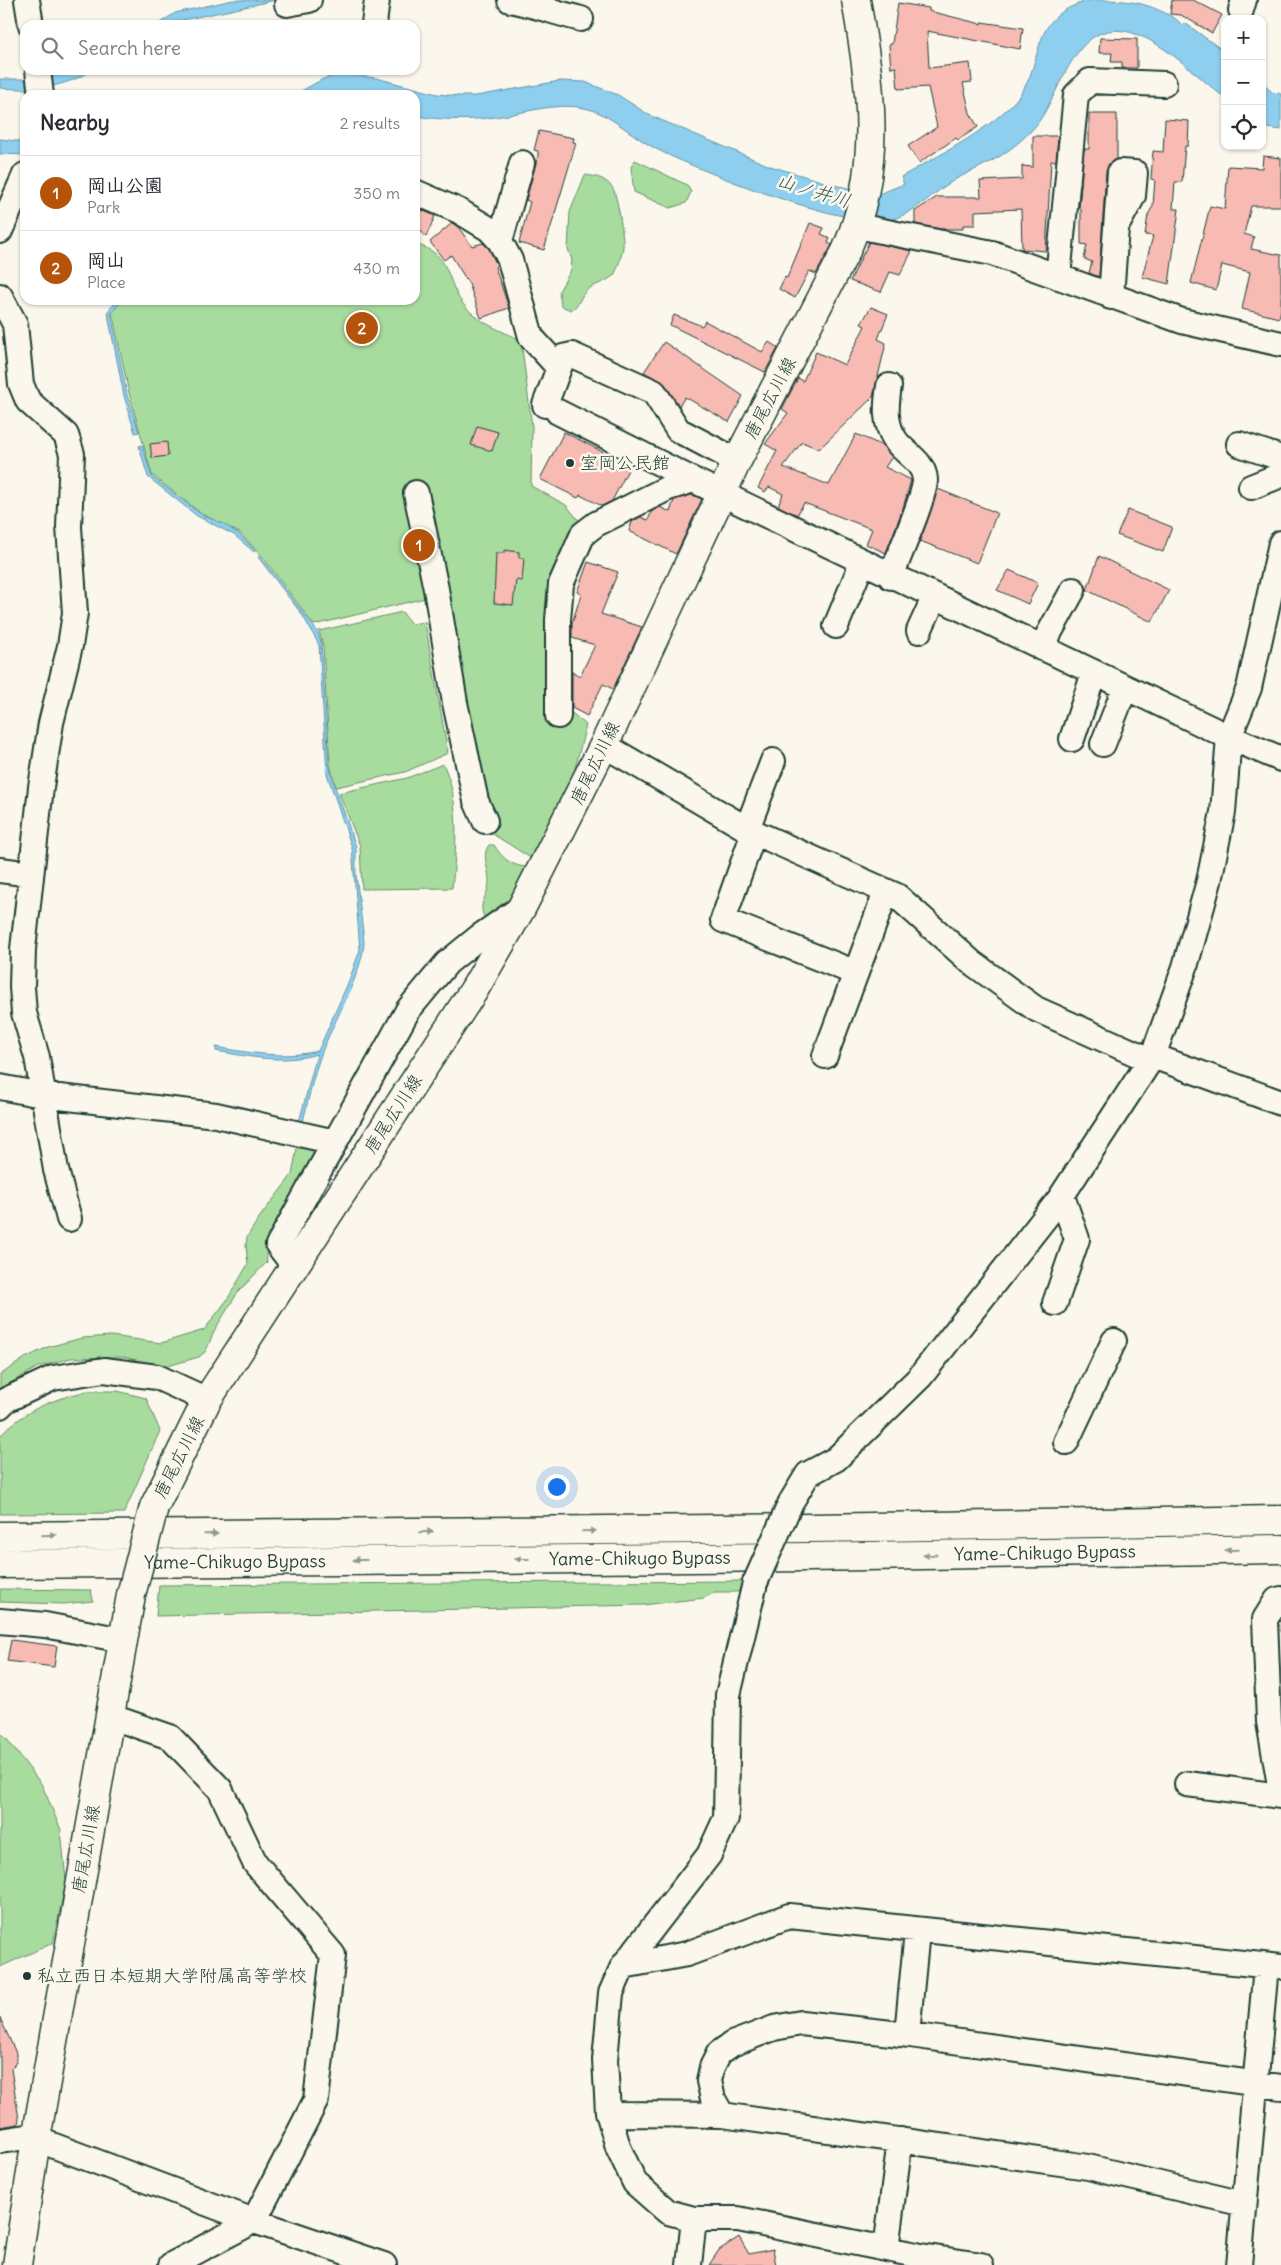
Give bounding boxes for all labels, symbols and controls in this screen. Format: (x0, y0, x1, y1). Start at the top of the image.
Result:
map controls (1221, 15, 1266, 150)
button: + (1221, 15, 1266, 60)
search box (20, 20, 420, 75)
icon: search (38, 34, 66, 62)
text: Search here (78, 36, 181, 60)
button: − (1221, 60, 1266, 105)
button: locate (1221, 105, 1266, 150)
text: Nearby (40, 109, 110, 136)
text: 2 results (340, 113, 400, 133)
water label: 山ノ井川 (774, 167, 854, 213)
text: 岡山公園 (87, 173, 163, 197)
text: 1 (53, 183, 59, 203)
text: 350 m (353, 183, 400, 203)
text: Park (87, 197, 120, 217)
text: 岡山 (87, 248, 125, 272)
text: 2 (52, 258, 60, 278)
text: 430 m (353, 258, 400, 278)
text: Place (87, 272, 126, 292)
pin: 2 (346, 309, 378, 347)
street label: 唐尾広川線 (738, 353, 801, 443)
place label: 室岡公民館 (580, 451, 670, 474)
marker: 室岡公民館 (564, 457, 576, 469)
pin: 1 (403, 526, 435, 564)
street label: 唐尾広川線 (564, 717, 625, 808)
street label: 唐尾広川線 (358, 1070, 427, 1158)
street label: 唐尾広川線 (148, 1411, 209, 1502)
your location (544, 1474, 570, 1500)
one-way arrow (581, 1526, 597, 1534)
one-way arrow (418, 1528, 434, 1536)
one-way arrow (203, 1530, 219, 1538)
one-way arrow (41, 1531, 57, 1539)
street label: Yame-Chikugo Bypass (954, 1539, 1136, 1566)
street label: Yame-Chikugo Bypass (549, 1546, 731, 1570)
one-way arrow (1224, 1546, 1240, 1554)
street label: Yame-Chikugo Bypass (144, 1549, 326, 1574)
one-way arrow (922, 1551, 938, 1559)
one-way arrow (514, 1555, 530, 1563)
one-way arrow (352, 1556, 368, 1564)
street label: 唐尾広川線 (66, 1803, 105, 1895)
place label: 私立西日本短期大学附属高等学校 (37, 1964, 307, 1987)
marker: 私立西日本短期大学附属高等学校 (21, 1970, 33, 1982)

